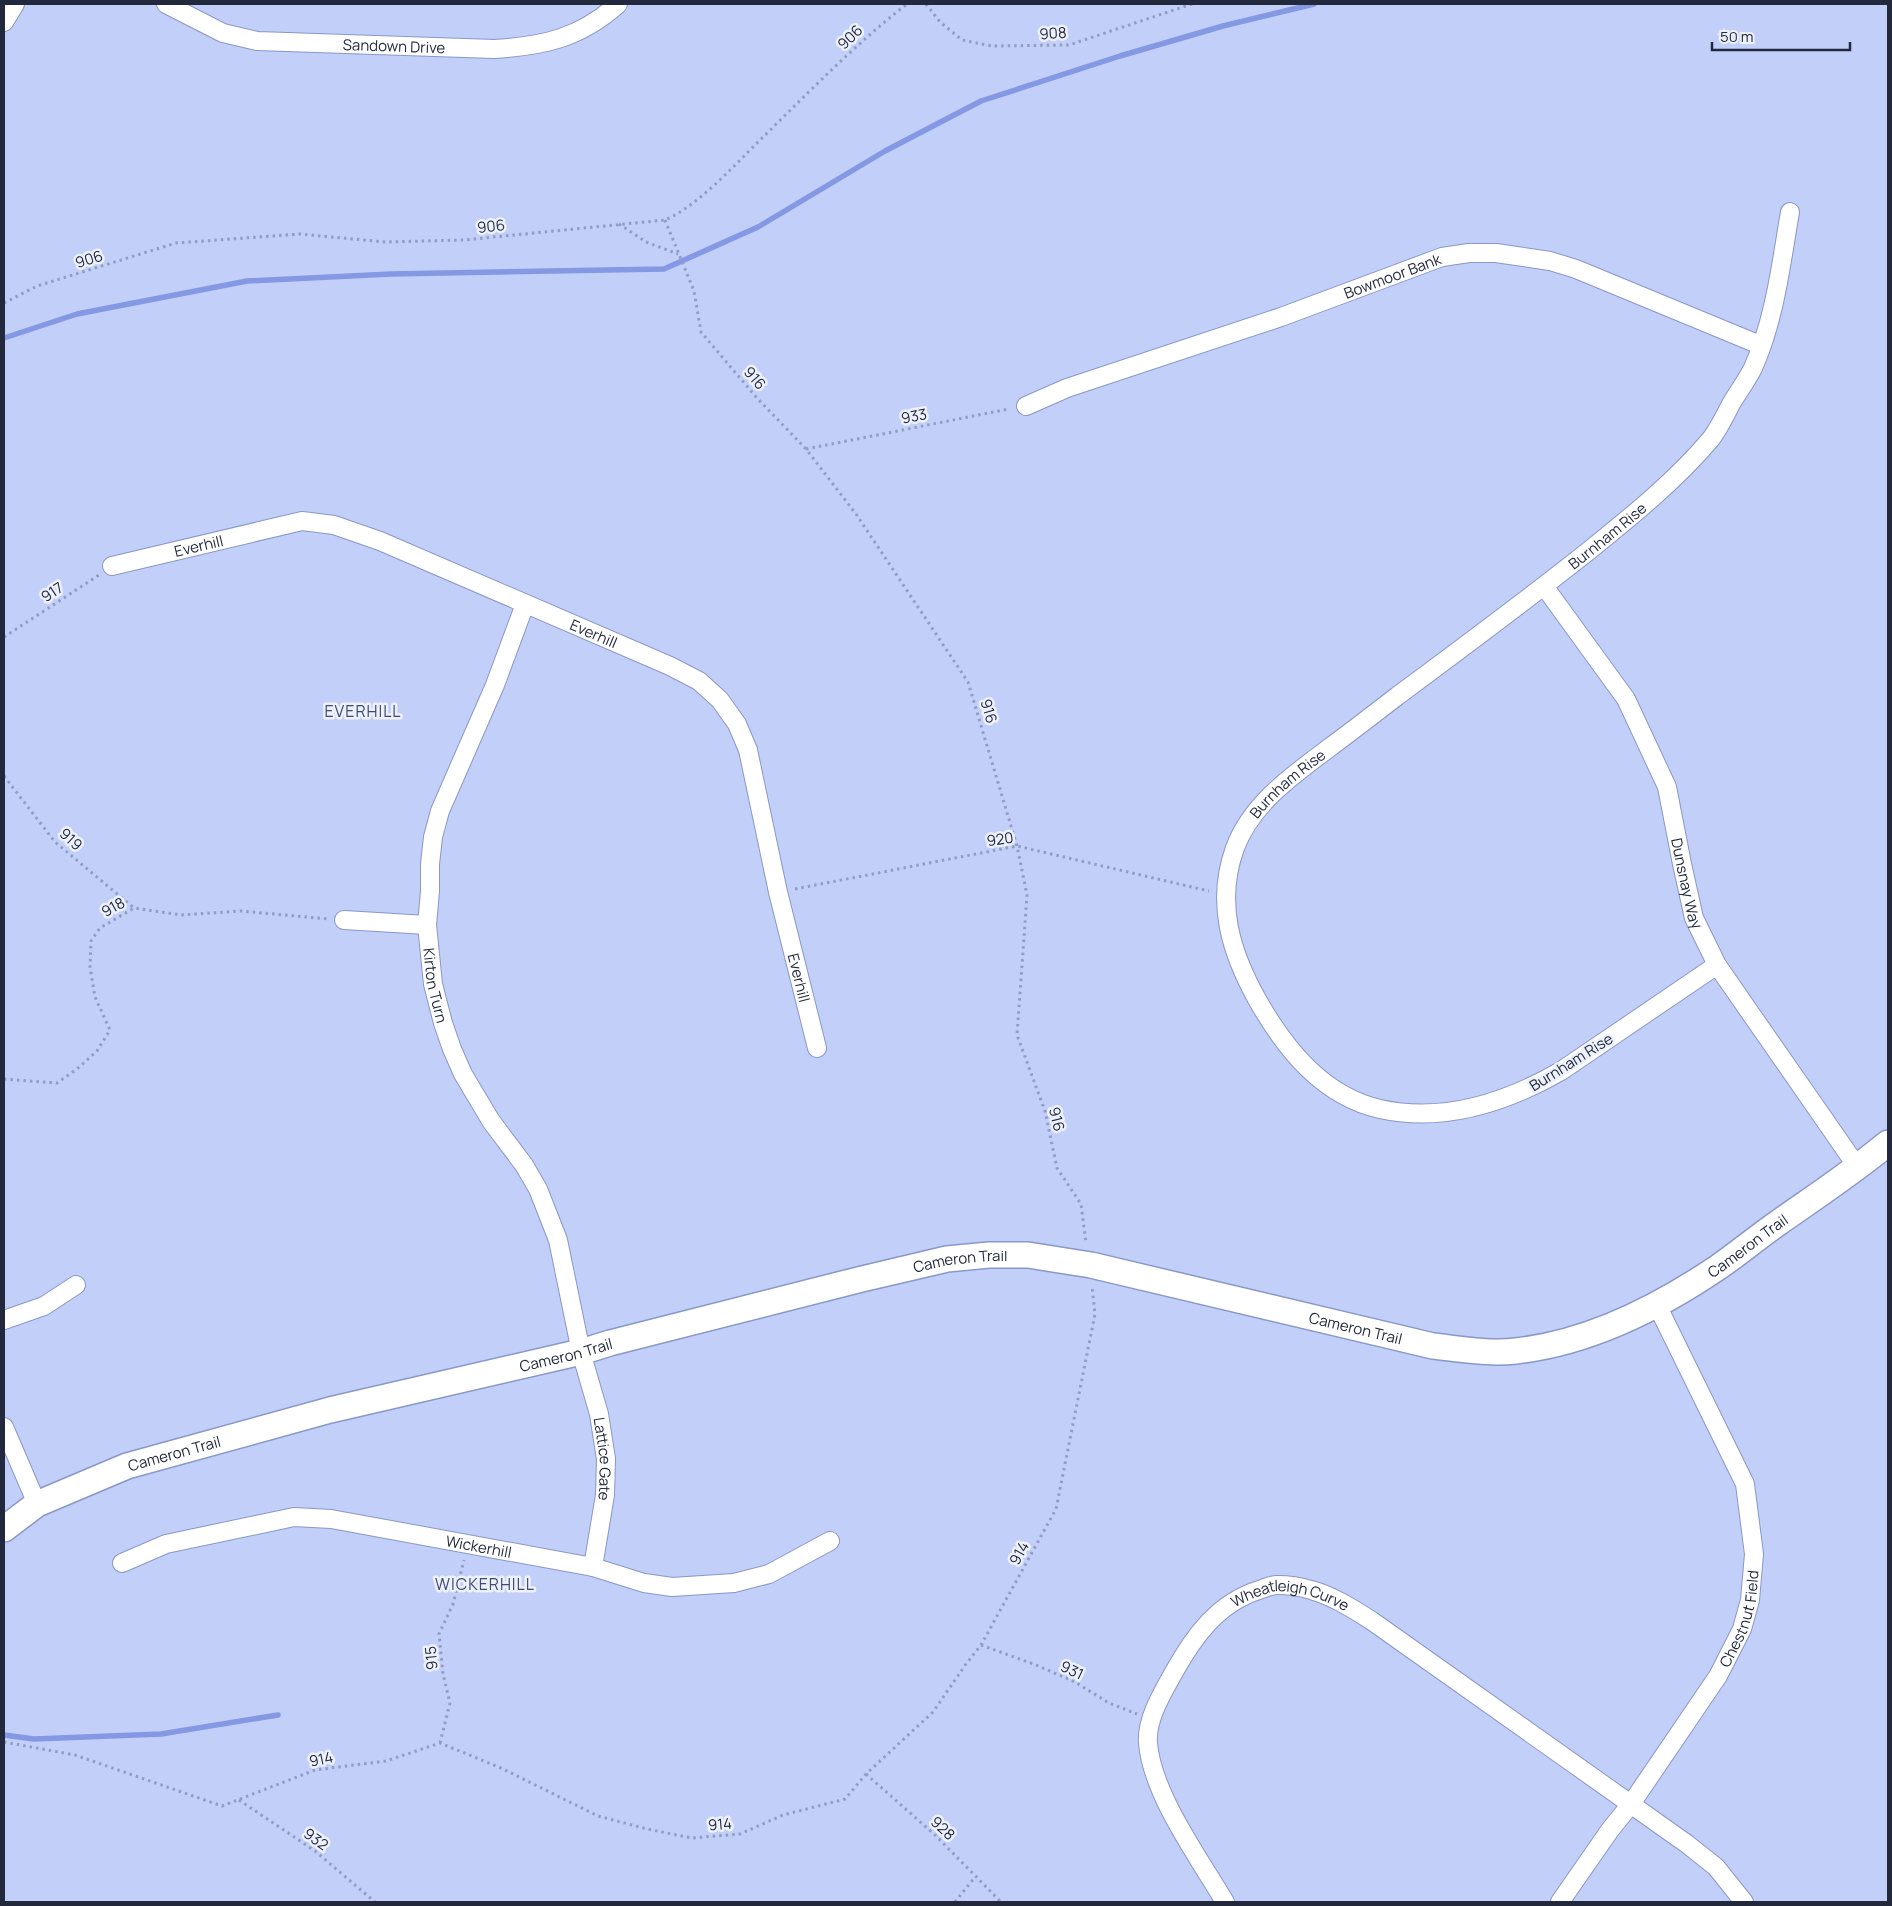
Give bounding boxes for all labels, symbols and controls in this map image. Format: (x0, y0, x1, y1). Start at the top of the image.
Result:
street label: 906 (833, 20, 867, 54)
scale bar (1712, 20, 1850, 52)
street label: 908 (1039, 22, 1067, 44)
text: 50 m (1720, 26, 1754, 47)
street label: Sandown Drive (342, 33, 446, 58)
street label: 906 (476, 214, 506, 238)
street label: 906 (73, 245, 105, 273)
street label: Bowmoor Bank (1341, 248, 1444, 303)
street label: 916 (739, 362, 771, 394)
street label: 933 (899, 403, 929, 429)
street label: Burnham Rise (1564, 497, 1651, 574)
street label: Everhill (172, 530, 225, 561)
street label: 917 (37, 577, 67, 607)
street label: Everhill (567, 614, 621, 653)
street label: 916 (975, 696, 1003, 726)
district label: EVERHILL (324, 700, 402, 722)
street label: Burnham Rise (1244, 744, 1330, 822)
street label: 919 (55, 823, 87, 855)
street label: 920 (985, 827, 1015, 851)
street label: Dunsnay Way (1667, 836, 1708, 932)
street label: 918 (97, 892, 129, 922)
street label: Kirton Turn (419, 947, 453, 1025)
street label: Everhill (783, 951, 816, 1004)
street label: Burnham Rise (1525, 1028, 1617, 1096)
street label: 916 (1044, 1105, 1070, 1133)
street label: Cameron Trail (1703, 1209, 1792, 1282)
street label: Cameron Trail (911, 1245, 1007, 1277)
street label: Cameron Trail (1307, 1307, 1404, 1349)
street label: Cameron Trail (517, 1332, 615, 1376)
street label: Lattice Gate (589, 1416, 617, 1503)
street label: Cameron Trail (125, 1430, 223, 1476)
street label: Wickerhill (444, 1530, 513, 1562)
street label: 914 (1004, 1537, 1034, 1569)
street label: Chestnut Field (1714, 1569, 1763, 1671)
district label: WICKERHILL (435, 1573, 535, 1595)
text: Wheatleigh Curve (1227, 1574, 1354, 1616)
street label: Wheatleigh Curve (1228, 1598, 1352, 1618)
street label: 915 (420, 1645, 442, 1671)
street label: 931 (1057, 1655, 1087, 1685)
street label: 914 (307, 1746, 335, 1772)
street label: 928 (926, 1811, 960, 1845)
street label: 914 (707, 1812, 733, 1836)
street label: 932 (299, 1823, 333, 1855)

